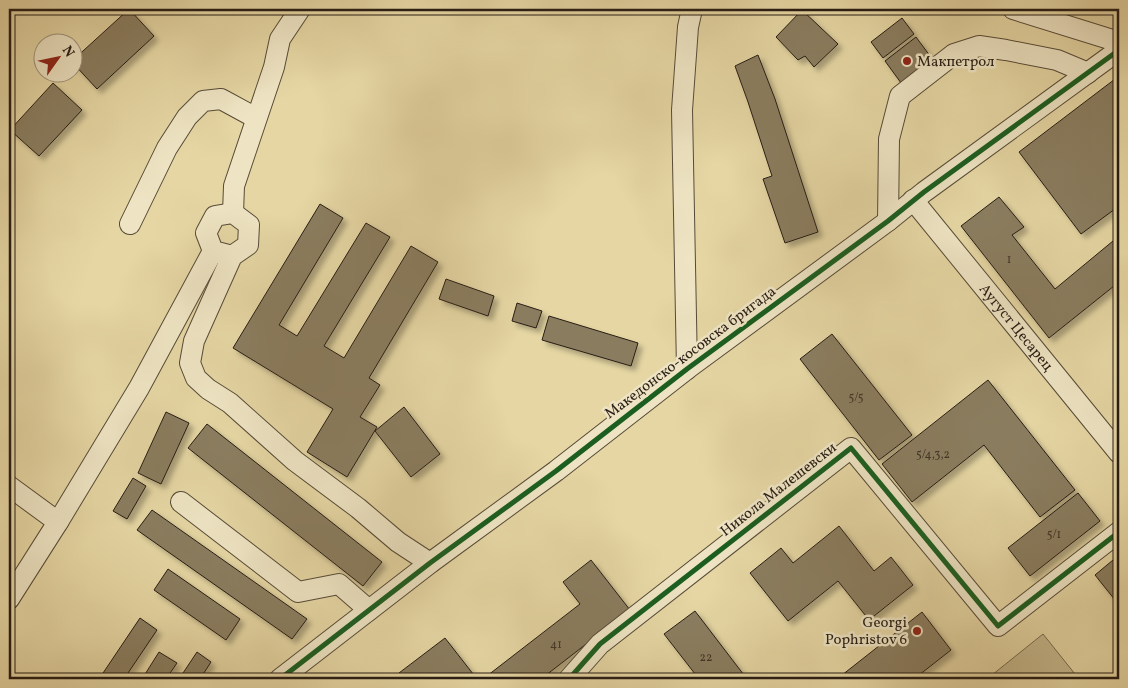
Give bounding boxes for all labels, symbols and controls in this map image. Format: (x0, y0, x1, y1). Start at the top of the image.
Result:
north arrow (32, 32, 82, 82)
text: N (57, 42, 78, 61)
place label: Макпетрол (917, 52, 994, 73)
marker: Макпетрол (901, 55, 913, 67)
house number: 1 (1007, 252, 1011, 268)
street label: Аугуст Цесарец (973, 280, 1058, 377)
street label: Македонско-косовска бригада (601, 282, 781, 425)
house number: 5/5 (848, 390, 864, 406)
street label: Никола Малешевски (716, 438, 842, 542)
house number: 5/4,3,2 (916, 447, 950, 463)
house number: 5/1 (1047, 527, 1061, 543)
place label: Georgi Pophristov 6 (825, 613, 907, 651)
marker: Georgi Pophristov 6 (911, 625, 923, 637)
house number: 41 (550, 637, 562, 653)
house number: 22 (700, 650, 712, 666)

